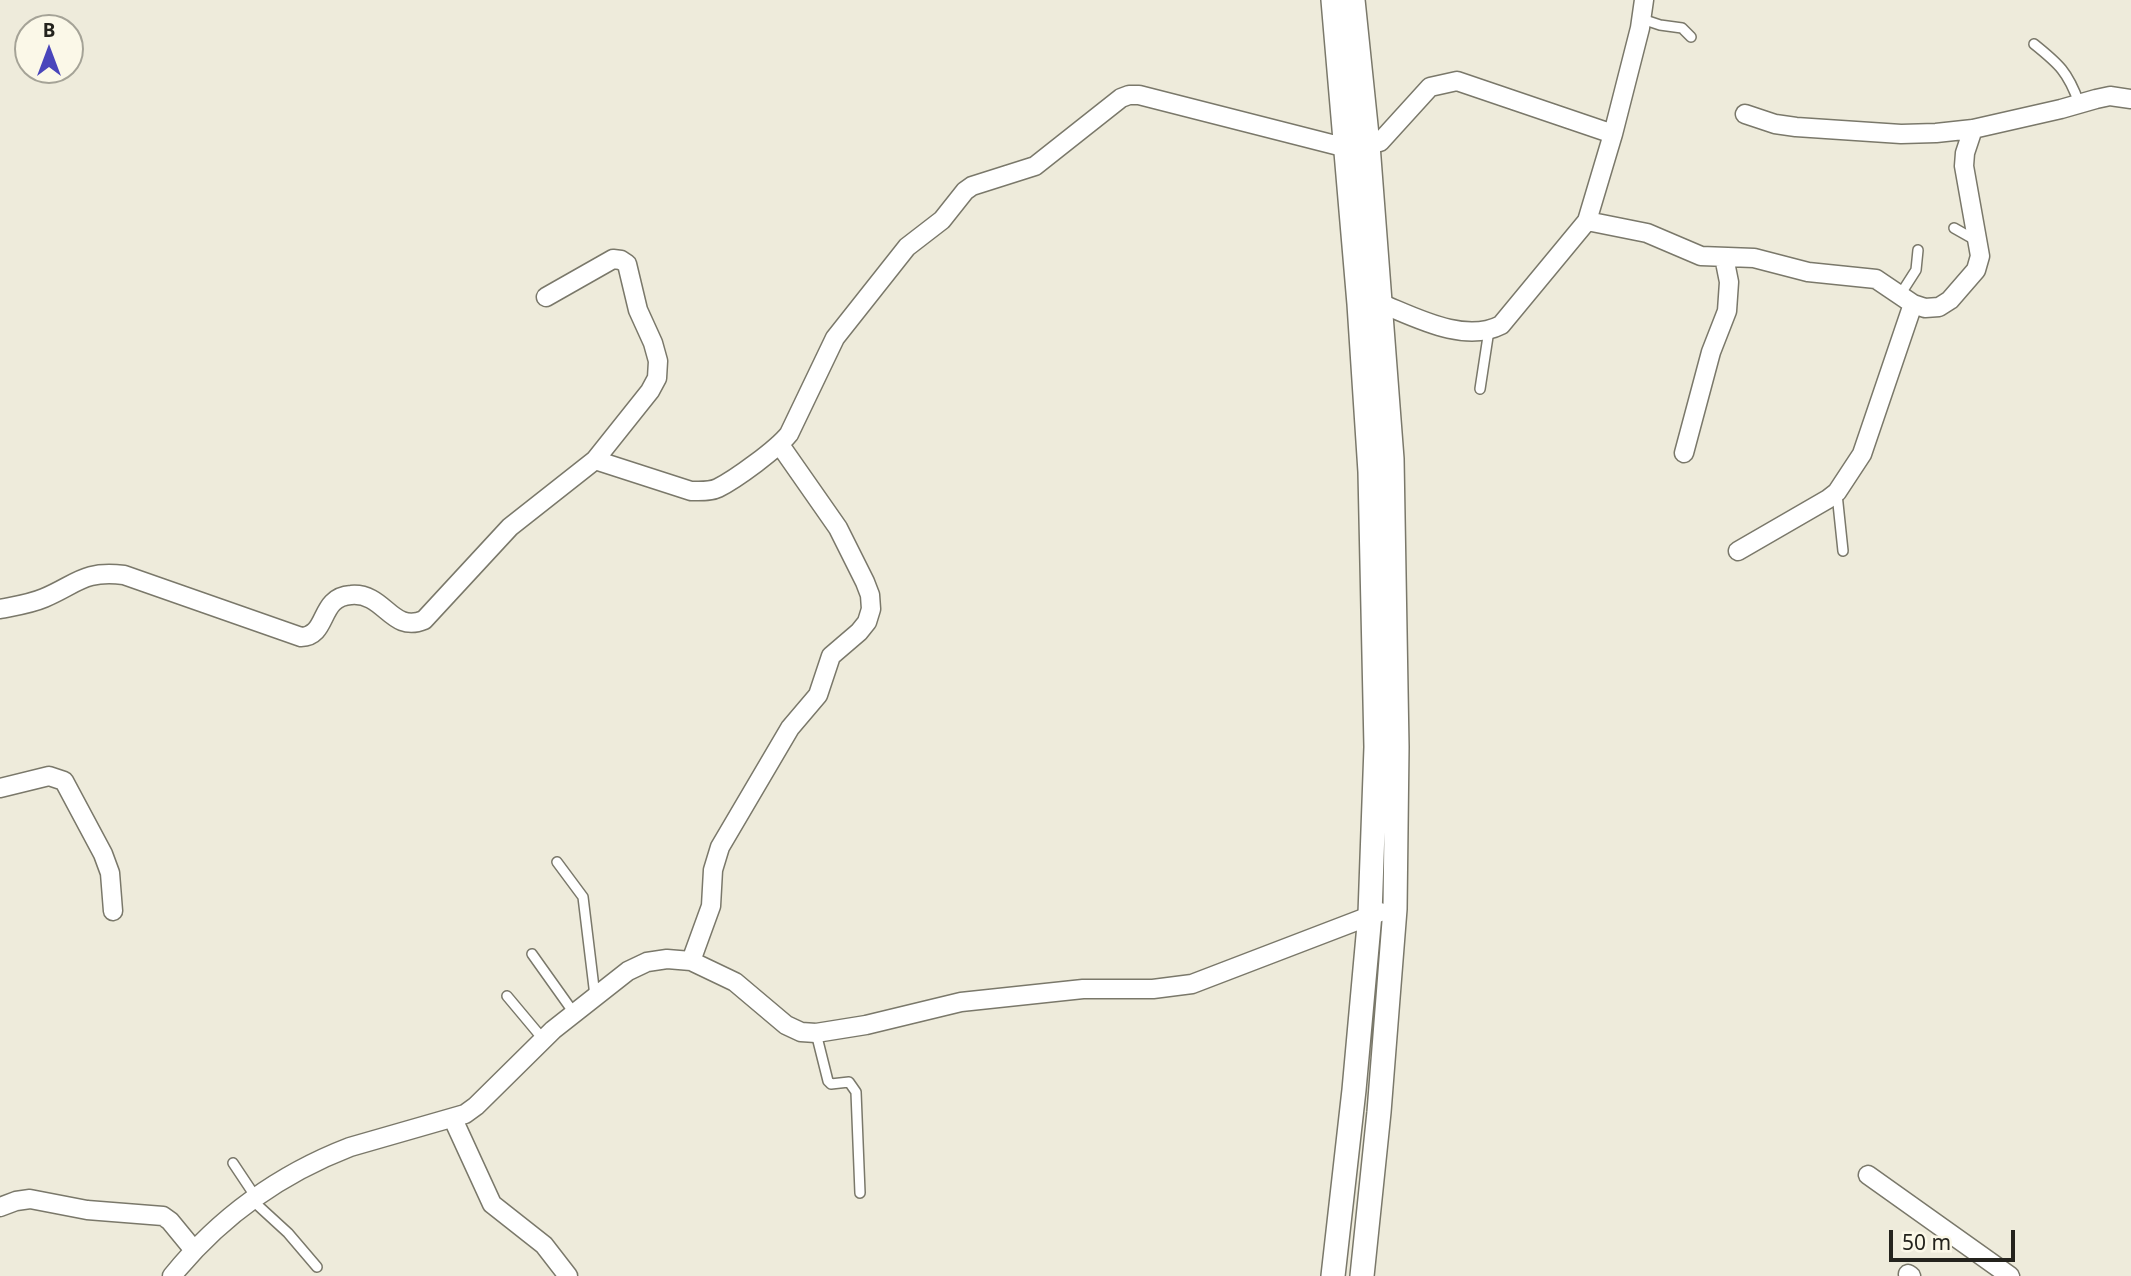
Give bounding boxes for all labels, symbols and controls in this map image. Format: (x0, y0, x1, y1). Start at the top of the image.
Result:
north arrow (14, 14, 84, 84)
text: B (43, 17, 55, 43)
scale bar (1893, 1216, 2019, 1260)
text: 50 m (1902, 1228, 1951, 1256)

